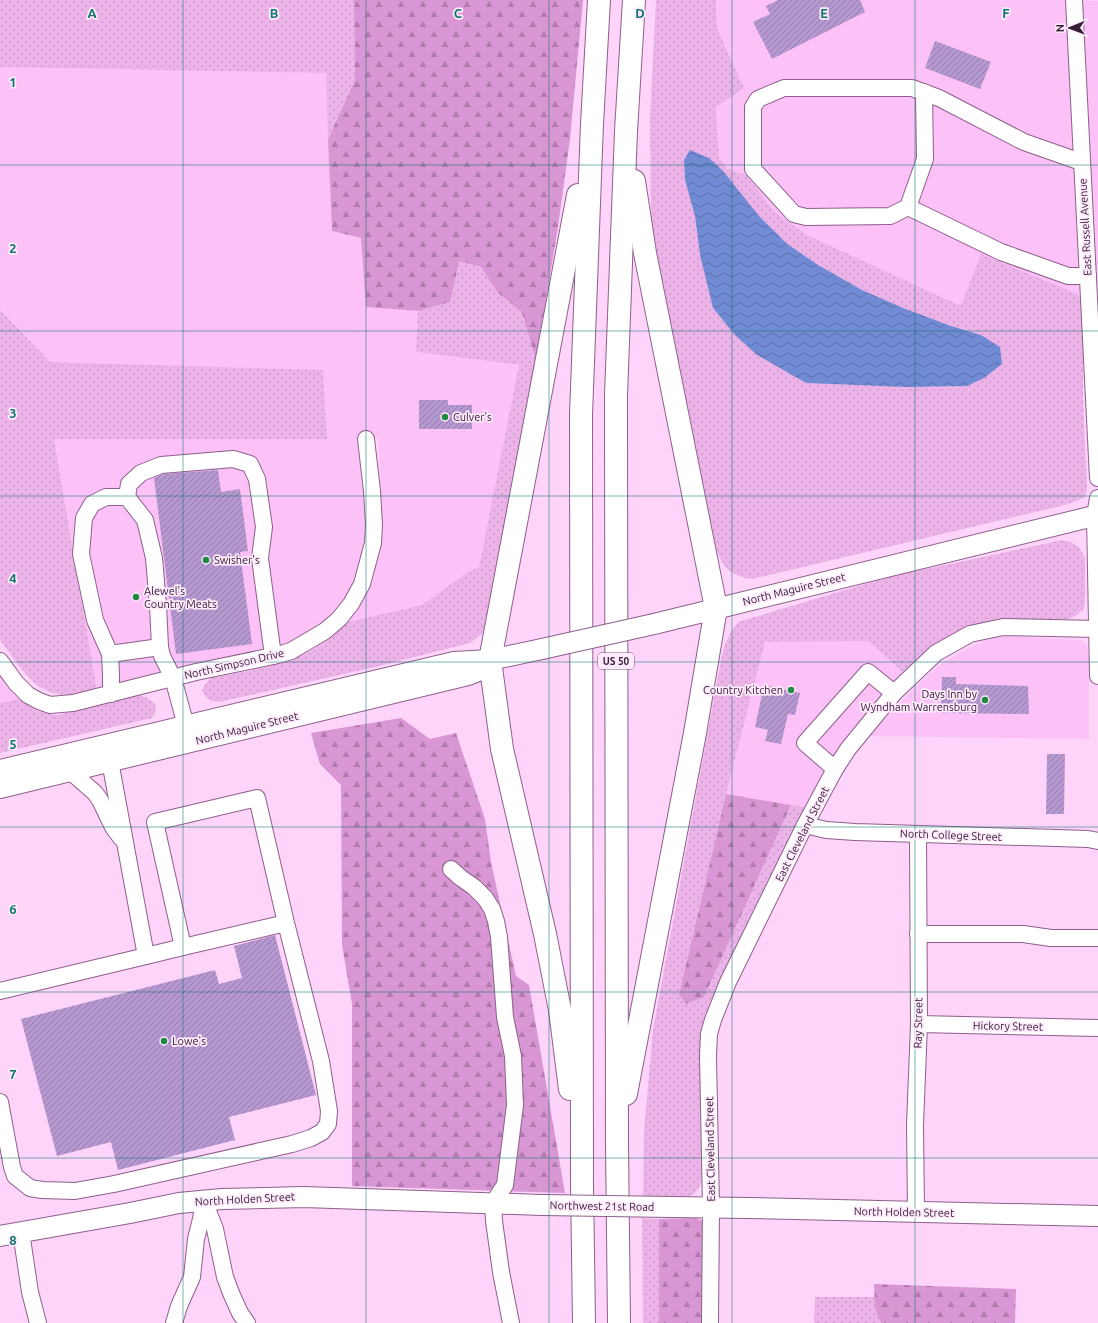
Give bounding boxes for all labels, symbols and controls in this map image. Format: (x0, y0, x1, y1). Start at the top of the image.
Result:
text: A (87, 6, 97, 20)
text: B (270, 6, 279, 20)
text: C (454, 6, 463, 20)
text: D (635, 6, 645, 20)
text: E (820, 6, 828, 20)
text: F (1002, 6, 1010, 20)
north arrow (1050, 8, 1090, 48)
text: N (1054, 24, 1066, 32)
text: 1 (9, 75, 17, 89)
street label: East Russell Avenue (1076, 178, 1094, 276)
text: 2 (9, 241, 17, 255)
text: 3 (9, 406, 17, 420)
place label: Culver's (453, 411, 492, 423)
marker: Culver's (440, 412, 450, 422)
place label: Swisher's (214, 554, 260, 566)
marker: Swisher's (201, 555, 211, 565)
street label: North Maguire Street (741, 570, 847, 608)
text: 4 (9, 571, 17, 585)
place label: Alewel's Country Meats (144, 585, 217, 610)
marker: Alewel's Country Meats (131, 592, 141, 602)
street label: North Simpson Drive (183, 647, 285, 681)
road number: US 50 (598, 653, 634, 669)
place label: Country Kitchen (703, 684, 783, 696)
marker: Country Kitchen (786, 685, 796, 695)
place label: Days Inn by Wyndham Warrensburg (861, 688, 978, 713)
marker: Days Inn by Wyndham Warrensburg (980, 695, 990, 705)
street label: North Maguire Street (194, 709, 300, 747)
text: 5 (9, 737, 17, 751)
street label: East Cleveland Street (773, 784, 831, 884)
street label: North College Street (900, 827, 1003, 843)
text: 6 (9, 902, 17, 916)
street label: Ray Street (912, 997, 924, 1049)
street label: Hickory Street (973, 1019, 1044, 1033)
place label: Lowe's (172, 1035, 206, 1047)
marker: Lowe's (159, 1036, 169, 1046)
text: 7 (9, 1067, 17, 1081)
street label: East Cleveland Street (703, 1096, 717, 1202)
street label: North Holden Street (194, 1190, 296, 1208)
street label: Northwest 21st Road (550, 1199, 654, 1213)
street label: North Holden Street (854, 1205, 955, 1219)
text: 8 (9, 1233, 17, 1247)

